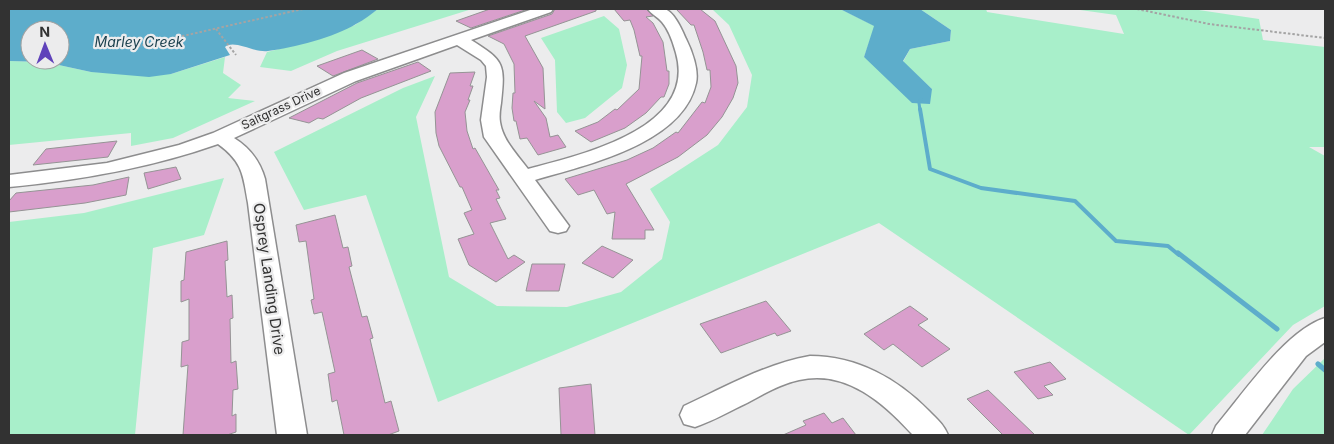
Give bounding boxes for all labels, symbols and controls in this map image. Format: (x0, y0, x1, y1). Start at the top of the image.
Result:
north arrow (20, 20, 70, 70)
text: N (39, 23, 50, 40)
water label: Marley Creek (95, 33, 184, 50)
street label: Saltgrass Drive (239, 83, 323, 132)
street label: Osprey Landing Drive (249, 202, 290, 356)

